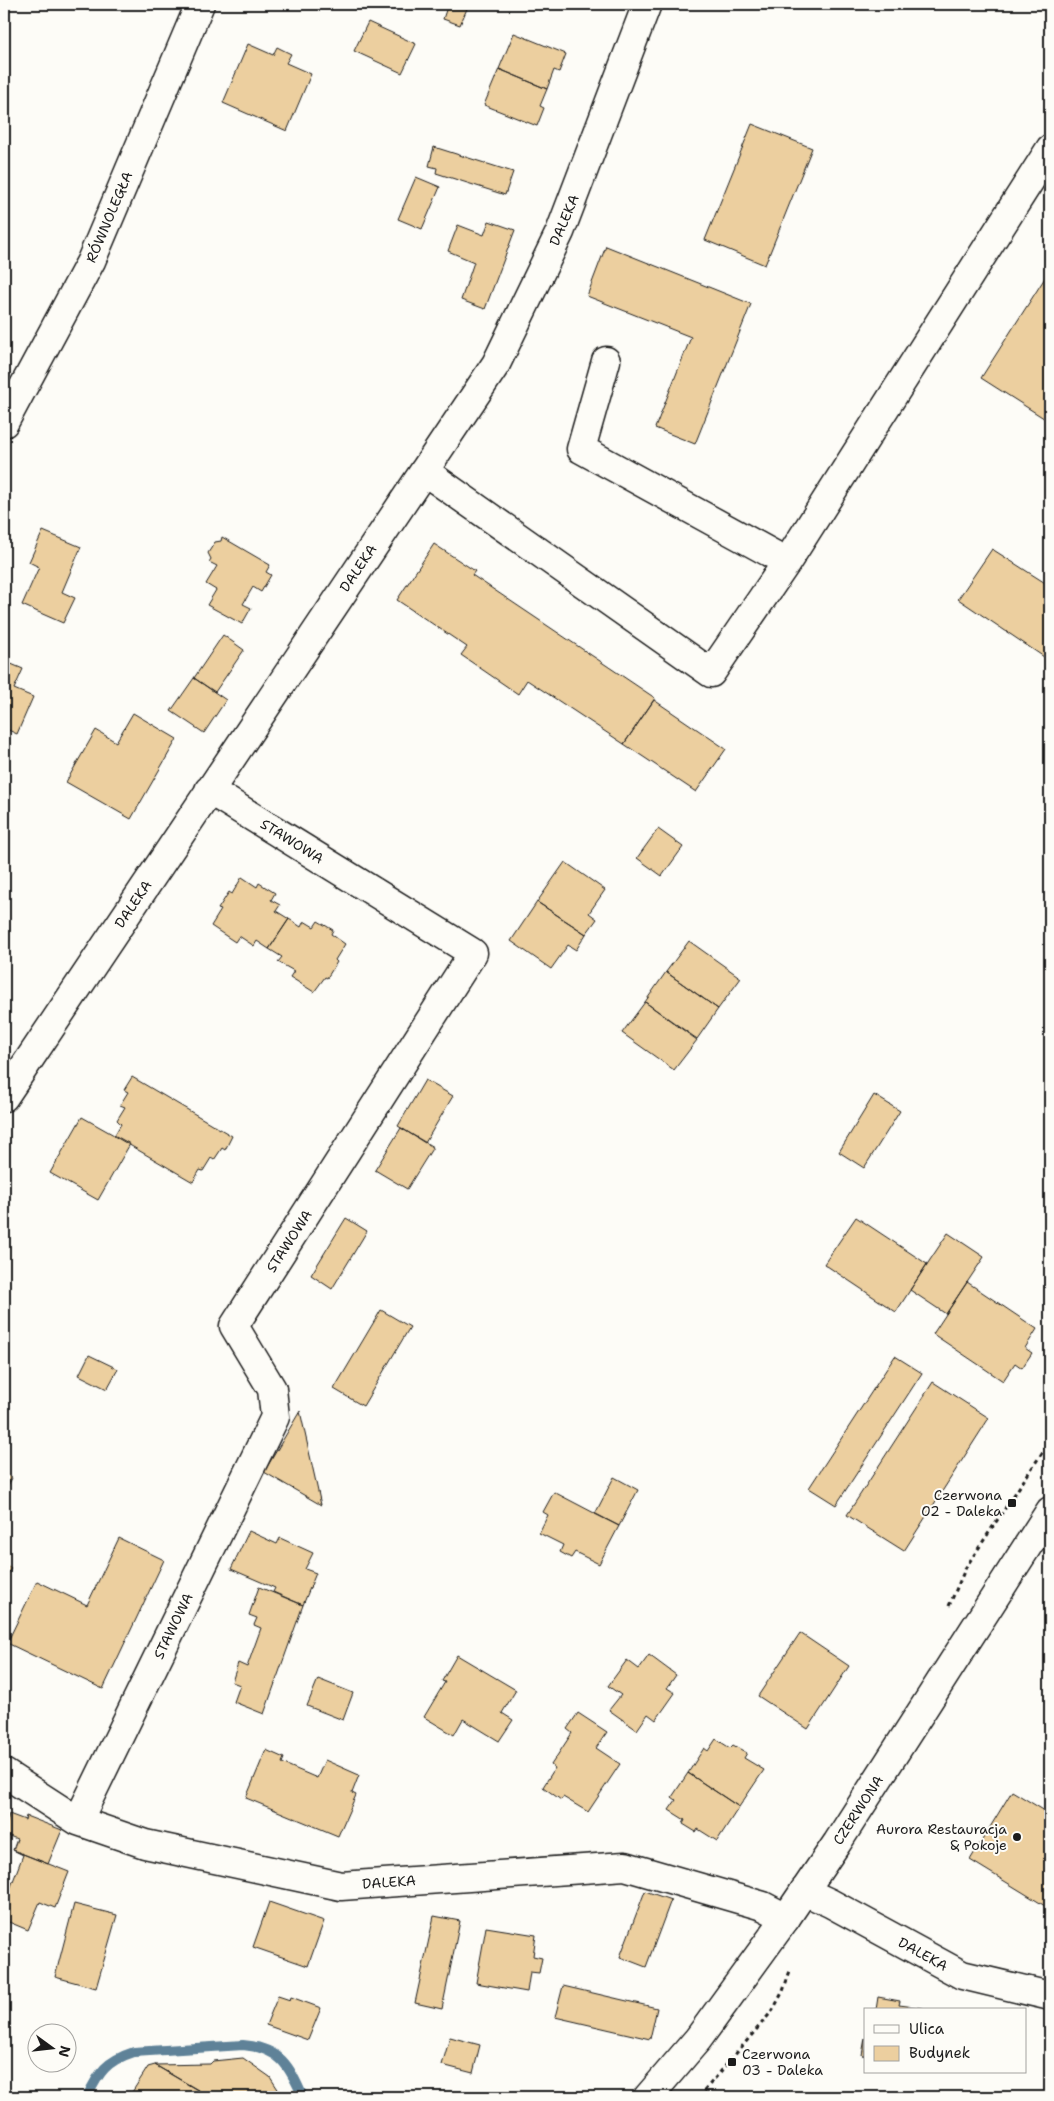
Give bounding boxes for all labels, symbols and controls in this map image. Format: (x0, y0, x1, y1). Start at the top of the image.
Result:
street label: RÓWNOLEGŁA (82, 169, 136, 265)
street label: DALEKA (545, 192, 583, 248)
street label: DALEKA (336, 541, 380, 595)
street label: STAWOWA (257, 815, 327, 867)
street label: DALEKA (111, 877, 155, 931)
street label: STAWOWA (262, 1206, 316, 1276)
place label: Czerwona 02 - Daleka (921, 1486, 1002, 1520)
marker: Czerwona 02 - Daleka (1006, 1497, 1018, 1509)
street label: STAWOWA (149, 1590, 197, 1662)
street label: CZERWONA (829, 1772, 887, 1848)
place label: Aurora Restauracja & Pokoje (876, 1820, 1007, 1854)
marker: Aurora Restauracja & Pokoje (1011, 1831, 1023, 1843)
street label: DALEKA (362, 1871, 416, 1893)
street label: DALEKA (895, 1933, 951, 1975)
legend (864, 2008, 1026, 2074)
text: Ulica (909, 2019, 945, 2039)
north arrow (28, 2024, 78, 2074)
text: Budynek (909, 2043, 970, 2063)
text: N (54, 2044, 75, 2059)
place label: Czerwona 03 - Daleka (742, 2045, 823, 2079)
marker: Czerwona 03 - Daleka (726, 2056, 738, 2068)

